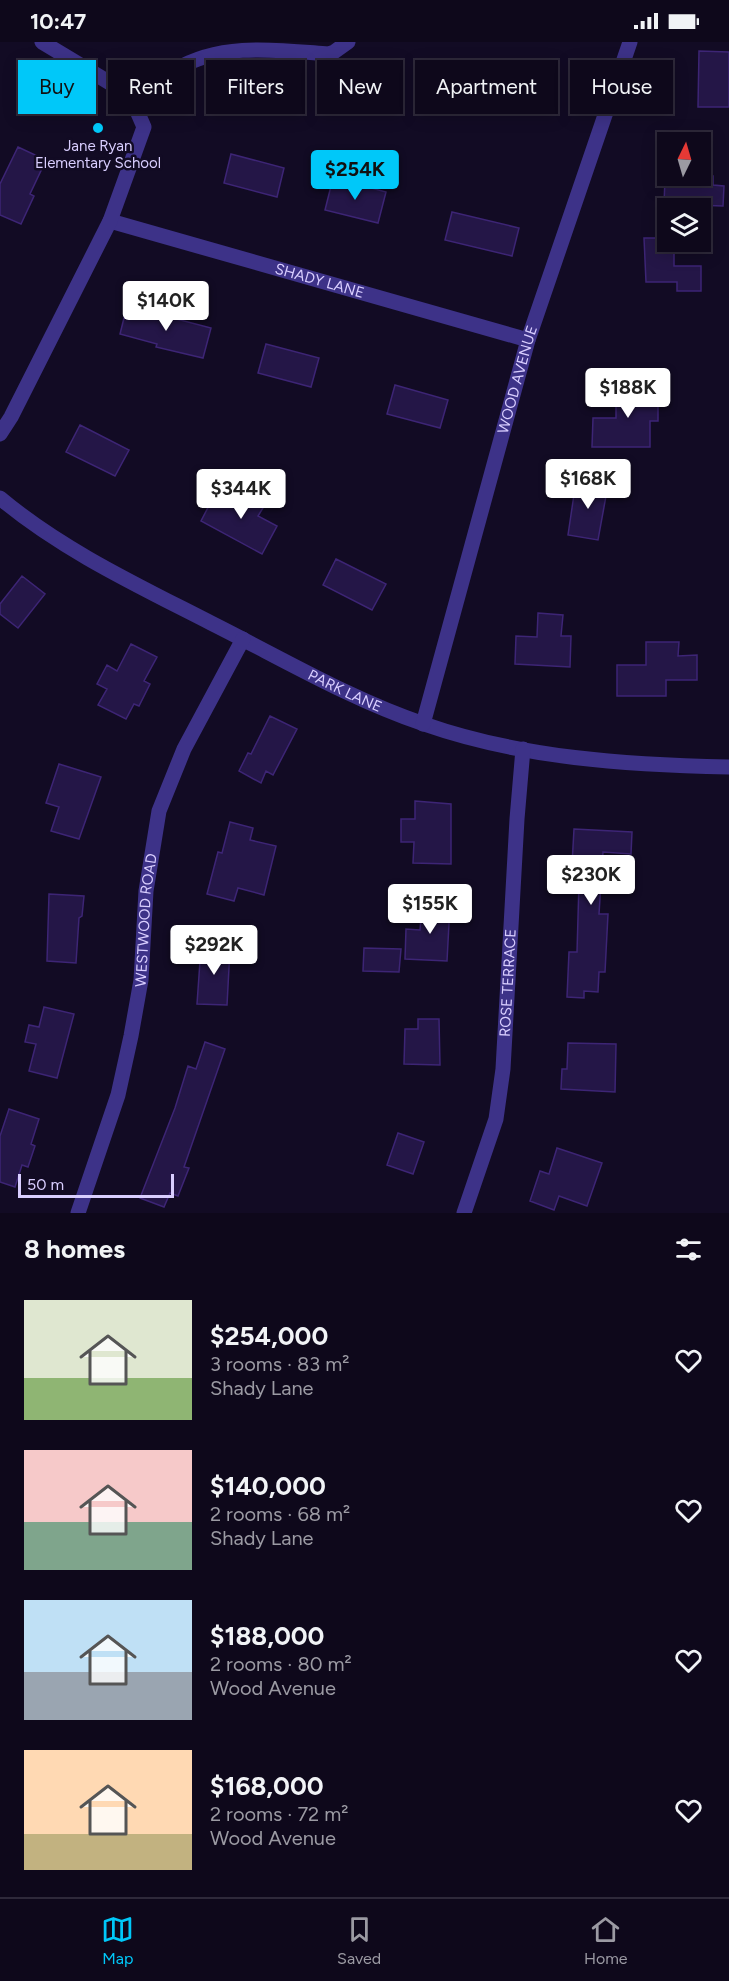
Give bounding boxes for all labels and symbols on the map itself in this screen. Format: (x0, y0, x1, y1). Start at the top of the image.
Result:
marker: Jane Ryan Elementary School (91, 121, 105, 135)
north arrow (657, 132, 711, 186)
place label: Jane Ryan Elementary School (35, 137, 161, 172)
pin: $254K (313, 150, 397, 201)
street label: SHADY LANE (273, 259, 366, 302)
pin: $140K (124, 281, 208, 332)
street label: WOOD AVENUE (494, 323, 541, 436)
pin: $188K (586, 368, 670, 419)
pin: $168K (546, 459, 630, 510)
pin: $344K (199, 469, 283, 520)
street label: PARK LANE (305, 666, 385, 716)
street label: WESTWOOD ROAD (132, 852, 161, 987)
pin: $230K (549, 855, 633, 906)
pin: $155K (388, 884, 472, 935)
pin: $292K (172, 925, 256, 976)
street label: ROSE TERRACE (496, 928, 520, 1038)
scale bar (18, 1171, 174, 1198)

